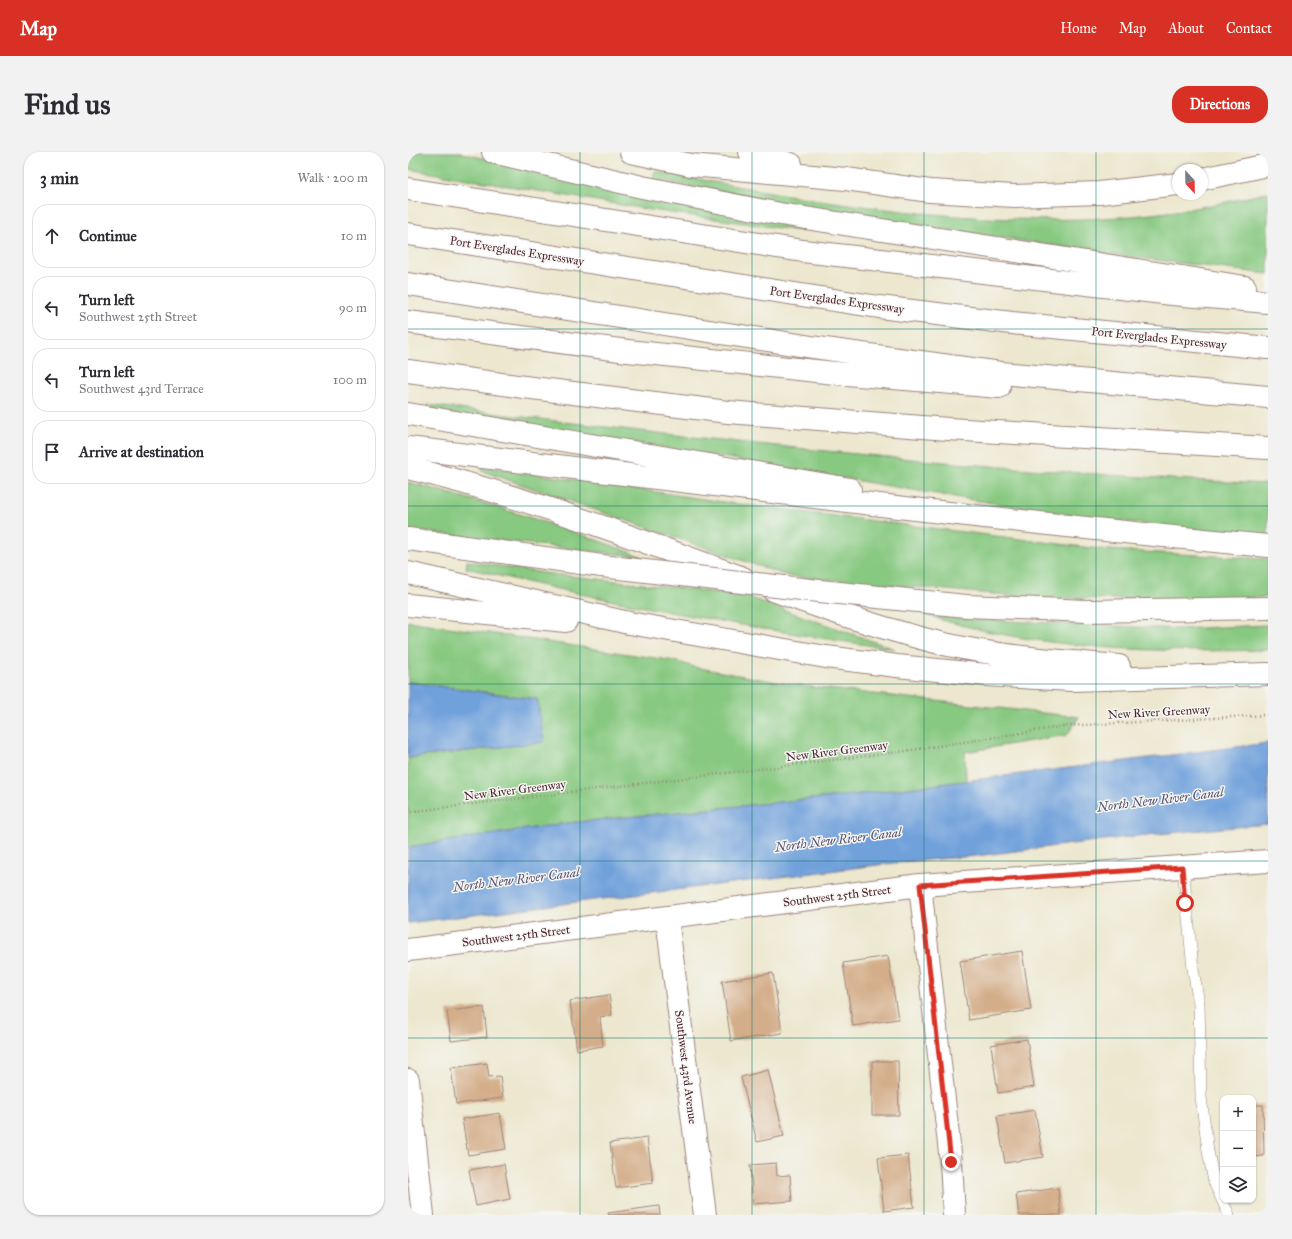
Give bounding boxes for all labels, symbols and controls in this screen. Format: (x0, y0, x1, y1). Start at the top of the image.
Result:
text: Map (20, 17, 57, 40)
text: Home (1060, 20, 1097, 37)
text: Map (1119, 20, 1146, 37)
text: About (1168, 20, 1204, 37)
text: Contact (1226, 20, 1272, 37)
button: Directions (1172, 86, 1268, 123)
text: Find us (24, 87, 110, 122)
north arrow (1172, 164, 1208, 200)
text: 3 min (40, 168, 79, 189)
text: Walk · 200 m (298, 170, 368, 186)
icon: ahead (41, 225, 63, 247)
text: Continue (79, 227, 137, 245)
text: 10 m (341, 228, 367, 244)
street label: Port Everglades Expressway (449, 233, 586, 270)
street label: Port Everglades Expressway (769, 284, 906, 317)
text: Turn left (79, 291, 135, 309)
icon: left (41, 297, 63, 319)
text: 90 m (339, 300, 367, 316)
text: Southwest 25th Street (79, 309, 197, 325)
street label: Port Everglades Expressway (1091, 324, 1228, 353)
text: Turn left (79, 363, 135, 381)
icon: left (41, 369, 63, 391)
text: 100 m (333, 372, 367, 388)
text: Southwest 43rd Terrace (79, 381, 204, 397)
icon: arrive (41, 441, 63, 463)
text: Arrive at destination (79, 443, 204, 461)
street label: New River Greenway (1107, 702, 1211, 722)
street label: New River Greenway (785, 738, 889, 764)
street label: New River Greenway (463, 777, 567, 803)
water label: North New River Canal (1095, 784, 1226, 816)
water label: North New River Canal (773, 824, 904, 856)
water label: North New River Canal (451, 864, 582, 896)
street label: Southwest 25th Street (782, 882, 893, 910)
route start (1176, 894, 1194, 912)
street label: Southwest 25th Street (461, 922, 572, 950)
street label: Southwest 43rd Avenue (672, 1009, 700, 1125)
map controls (1220, 1095, 1256, 1203)
button: + (1220, 1095, 1256, 1131)
button: − (1220, 1131, 1256, 1167)
route end (942, 1153, 960, 1171)
button: layers (1220, 1167, 1256, 1203)

